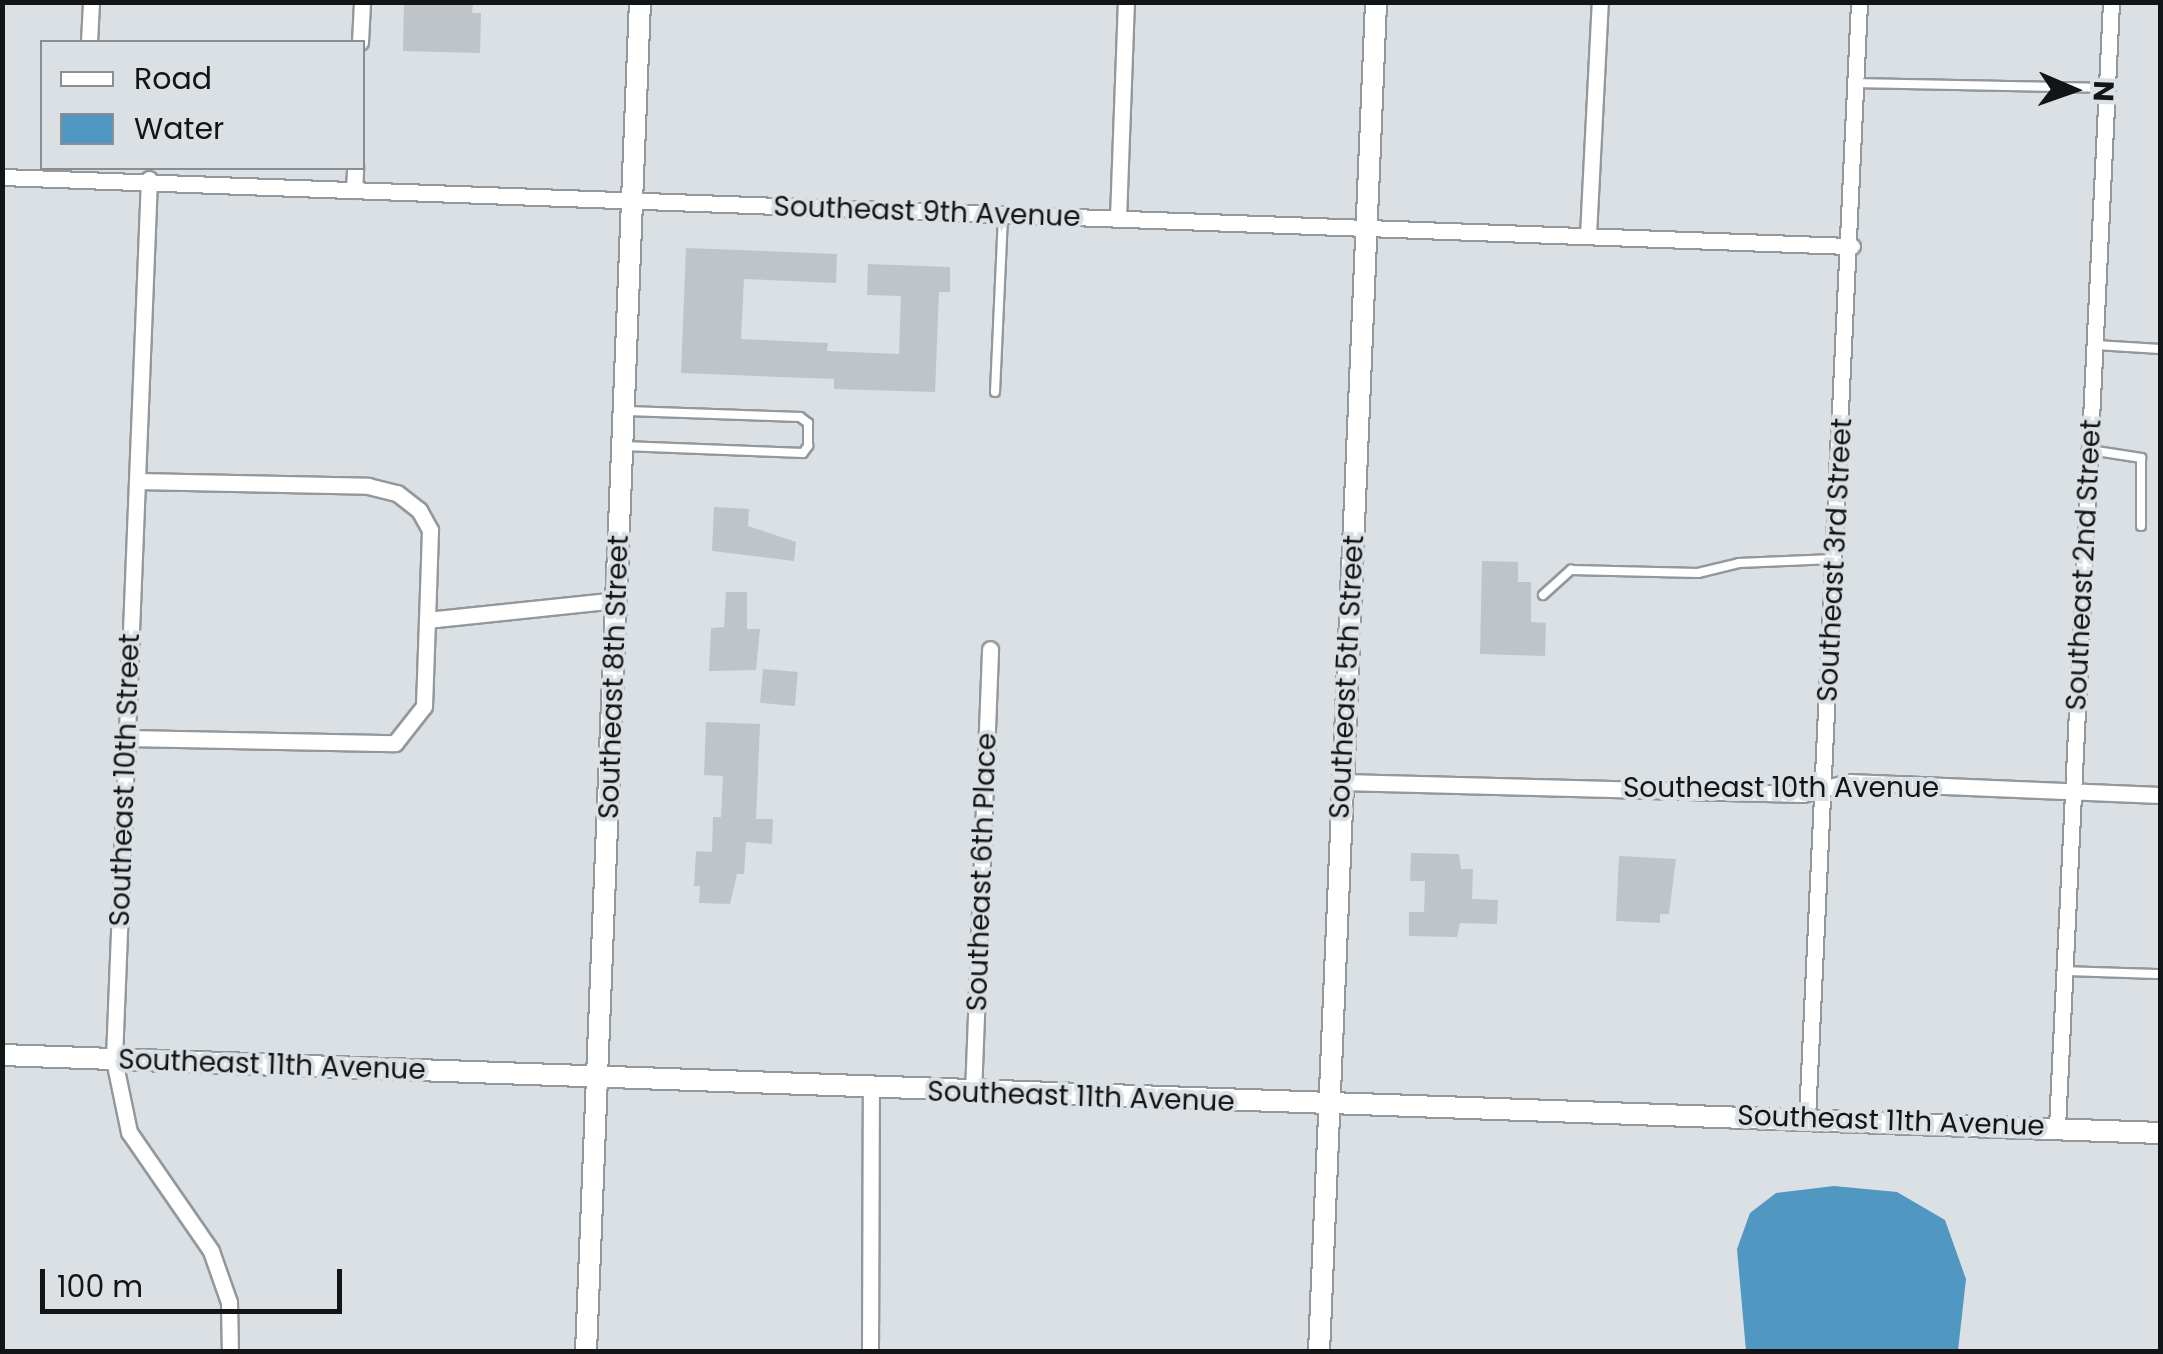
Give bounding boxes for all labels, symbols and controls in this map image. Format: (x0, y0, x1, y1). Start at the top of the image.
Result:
legend (40, 40, 365, 170)
north arrow (2023, 40, 2123, 140)
text: Road (134, 57, 212, 100)
text: N (2084, 80, 2123, 102)
text: Water (134, 107, 224, 150)
street label: Southeast 9th Avenue (773, 190, 1081, 234)
street label: Southeast 3rd Street (1811, 417, 1859, 703)
street label: Southeast 2nd Street (2060, 419, 2108, 711)
street label: Southeast 8th Street (592, 534, 636, 820)
street label: Southeast 5th Street (1323, 534, 1371, 820)
street label: Southeast 10th Street (103, 633, 147, 927)
street label: Southeast 6th Place (960, 732, 1004, 1012)
street label: Southeast 10th Avenue (1623, 771, 1939, 805)
street label: Southeast 11th Avenue (118, 1043, 426, 1087)
street label: Southeast 11th Avenue (927, 1075, 1235, 1119)
street label: Southeast 11th Avenue (1737, 1099, 2045, 1143)
scale bar (45, 1249, 348, 1311)
text: 100 m (57, 1265, 143, 1308)

